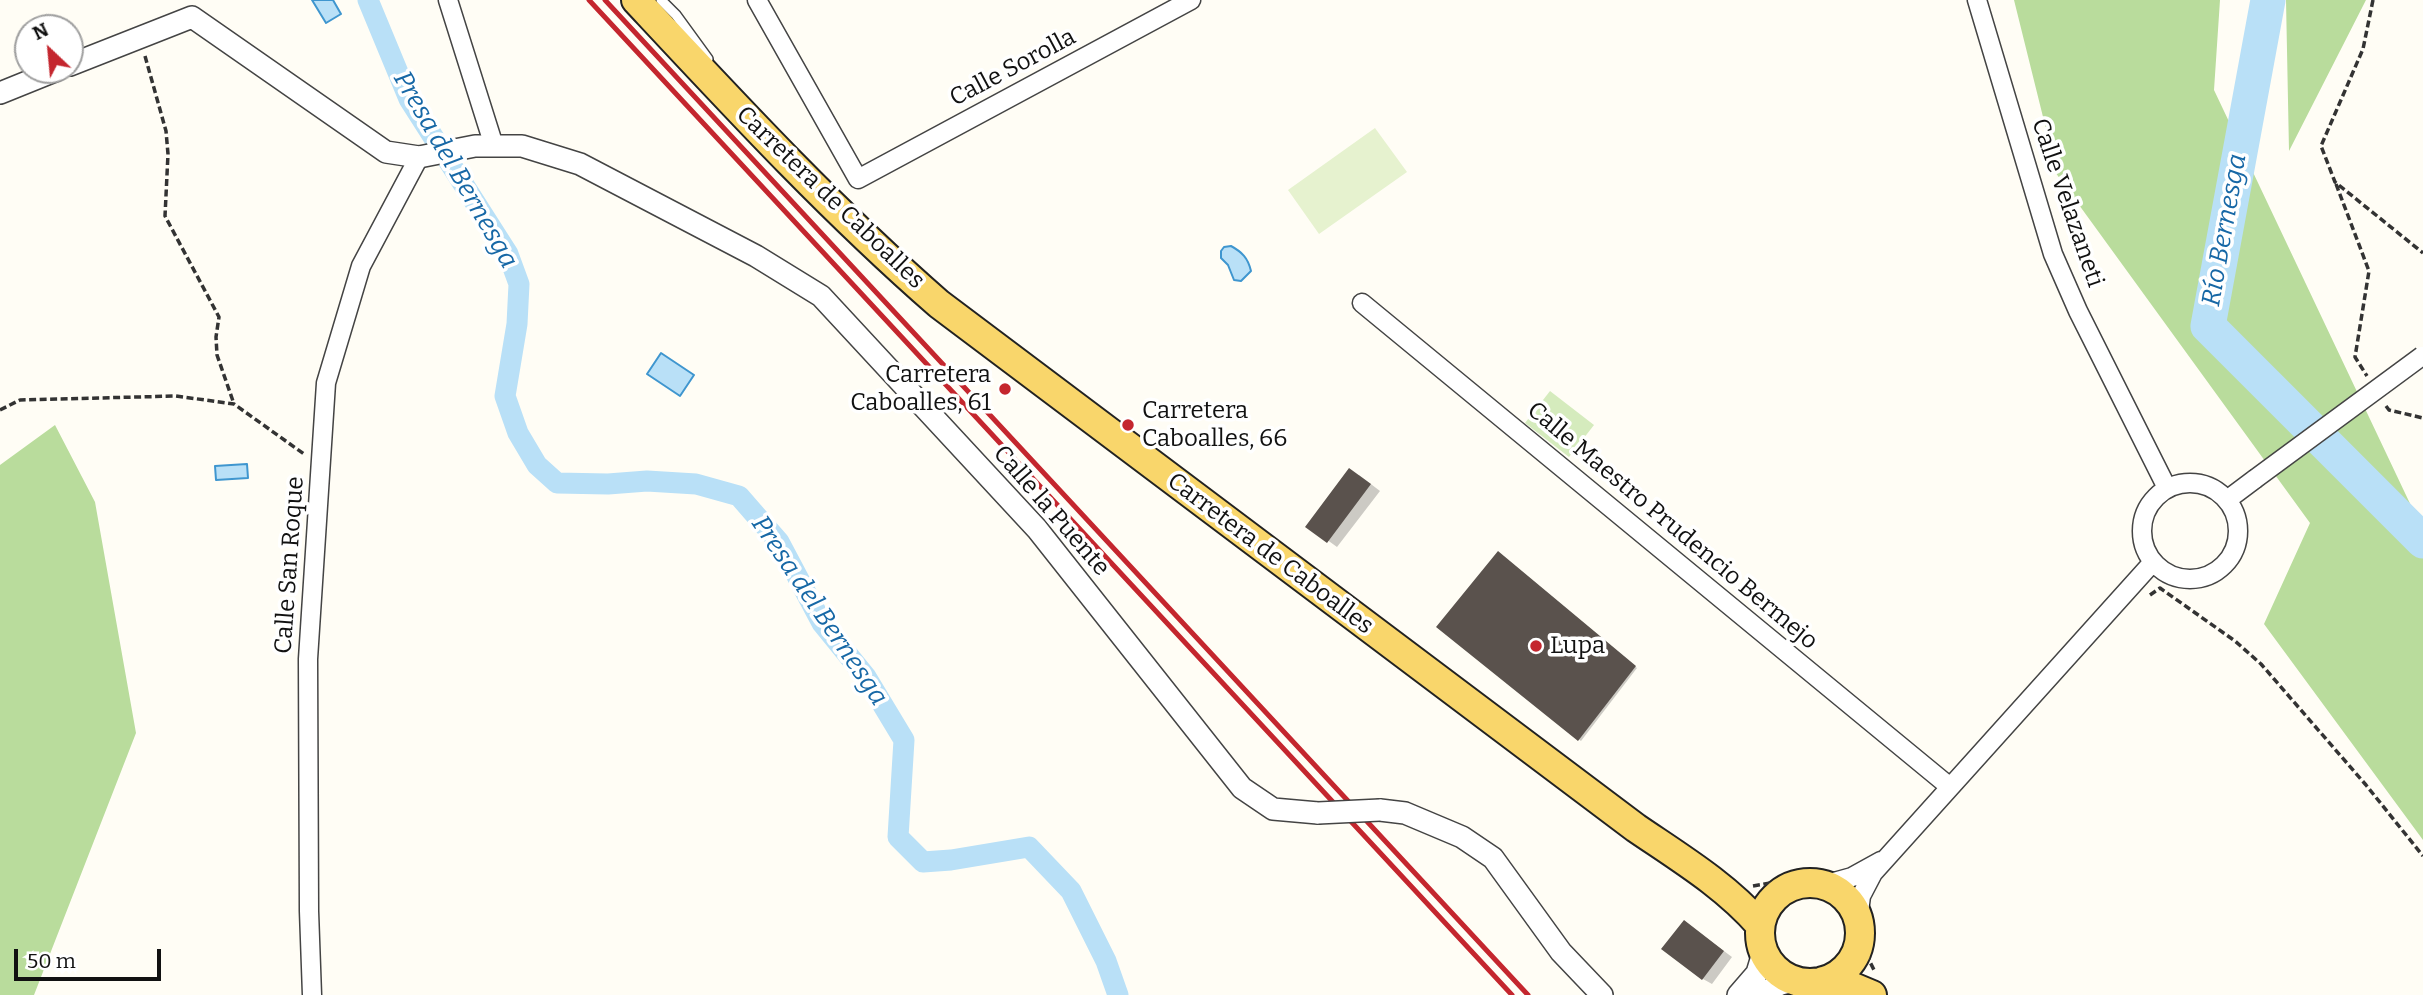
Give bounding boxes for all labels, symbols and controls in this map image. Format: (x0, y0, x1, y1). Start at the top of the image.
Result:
north arrow (14, 14, 84, 84)
text: N (29, 18, 52, 45)
street label: Calle Sorolla (945, 23, 1081, 113)
water label: Presa del Bernesga (386, 66, 524, 274)
street label: Carretera de Caboalles (730, 101, 930, 295)
street label: Calle Velazaneti (2025, 115, 2109, 291)
water label: Río Bernesga (2196, 151, 2254, 309)
place label: Carretera Caboalles, 61 (850, 361, 991, 417)
marker: Carretera Caboalles, 61 (997, 381, 1013, 397)
street label: Calle Maestro Prudencio Bermejo (1521, 396, 1823, 656)
place label: Carretera Caboalles, 66 (1142, 397, 1287, 453)
marker: Carretera Caboalles, 66 (1120, 417, 1136, 433)
street label: Calle la Puente (987, 440, 1115, 582)
street label: Carretera de Caboalles (1161, 467, 1379, 641)
street label: Calle San Roque (269, 475, 311, 655)
water label: Presa del Bernesga (744, 510, 894, 712)
place label: Lupa (1550, 632, 1605, 660)
marker: Lupa (1528, 638, 1544, 654)
scale bar (18, 936, 164, 980)
text: 50 m (27, 948, 76, 974)

